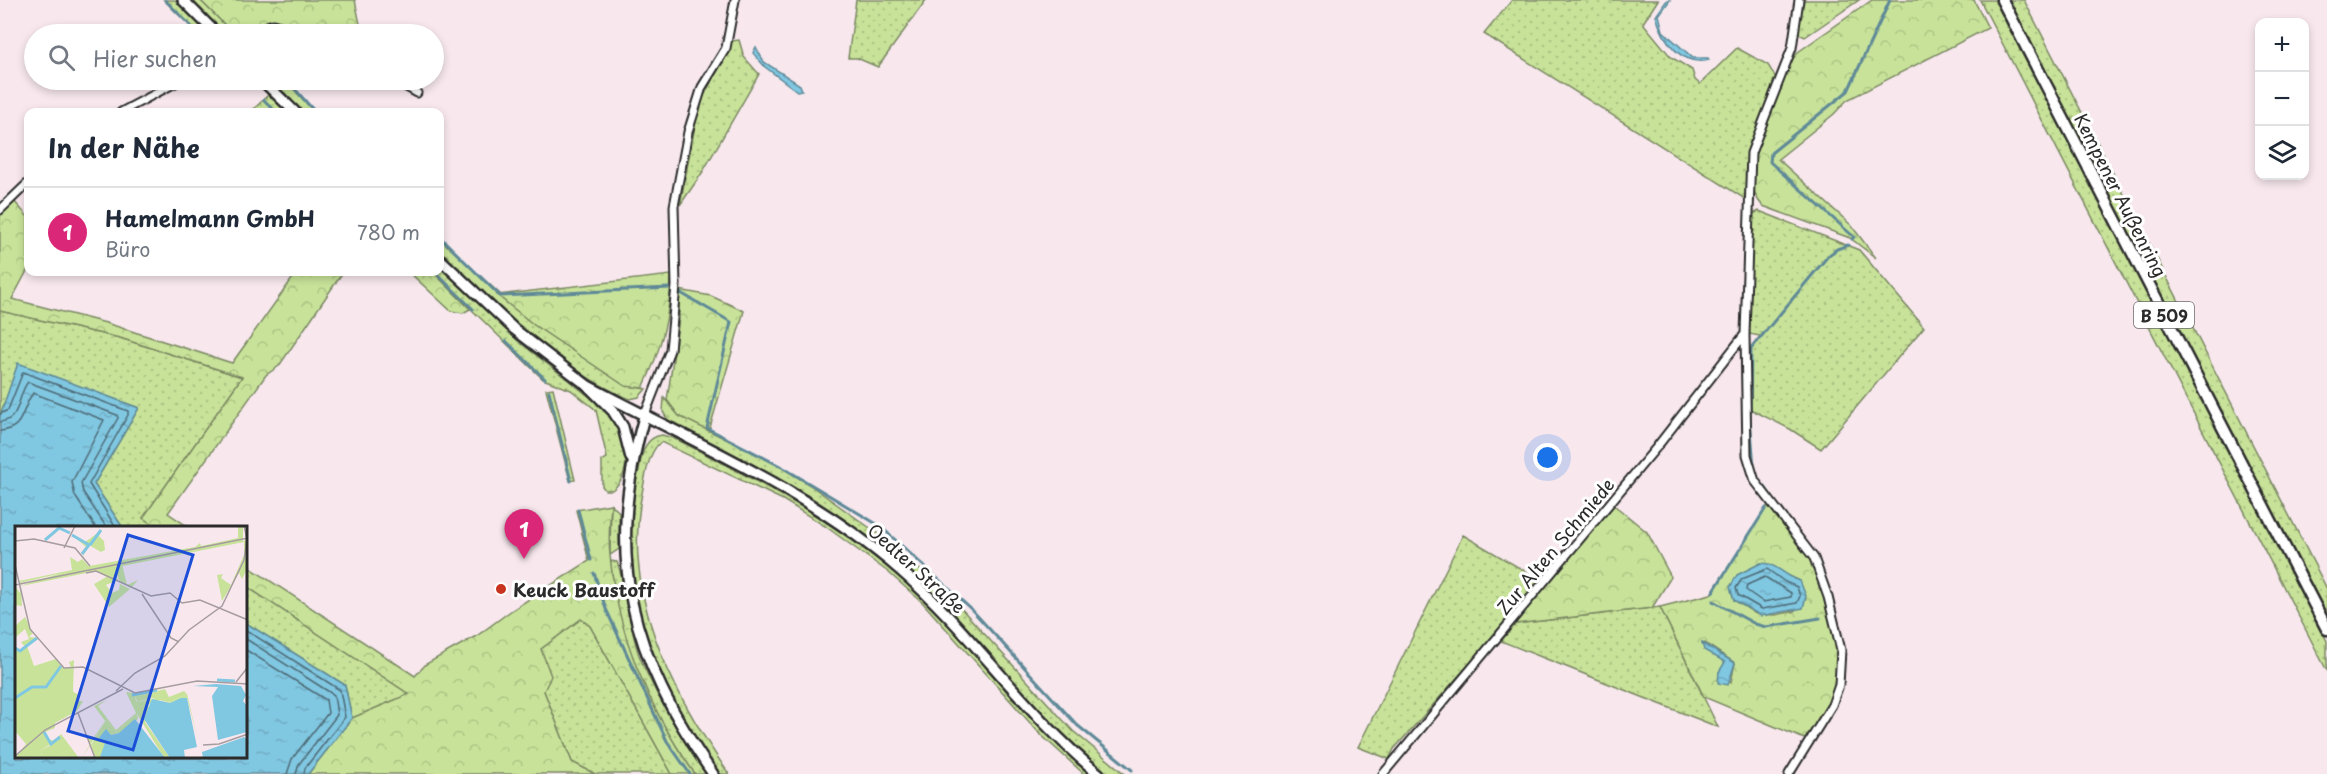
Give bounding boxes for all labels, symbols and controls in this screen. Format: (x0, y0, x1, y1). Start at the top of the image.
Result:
map controls (2255, 18, 2309, 180)
button: + (2255, 18, 2309, 72)
search box (24, 24, 444, 90)
icon: search (45, 41, 78, 74)
text: Hier suchen (93, 41, 217, 74)
button: − (2255, 72, 2309, 126)
street label: Kempener Außenring (2068, 109, 2174, 281)
button: layers (2255, 126, 2309, 180)
text: In der Nähe (48, 128, 200, 167)
text: Hamelmann GmbH (105, 201, 315, 234)
text: 1 (63, 217, 72, 247)
text: 780 m (357, 217, 420, 247)
text: Büro (105, 234, 150, 264)
road number: B 509 (2134, 302, 2194, 328)
your location (1533, 443, 1562, 472)
street label: Zur Alten Schmiede (1490, 472, 1620, 620)
pin: 1 (504, 510, 544, 559)
street label: Oedter Straße (862, 517, 972, 619)
inset map (15, 526, 248, 759)
place label: Keuck Baustoff (513, 576, 656, 603)
marker: Keuck Baustoff (494, 582, 508, 596)

